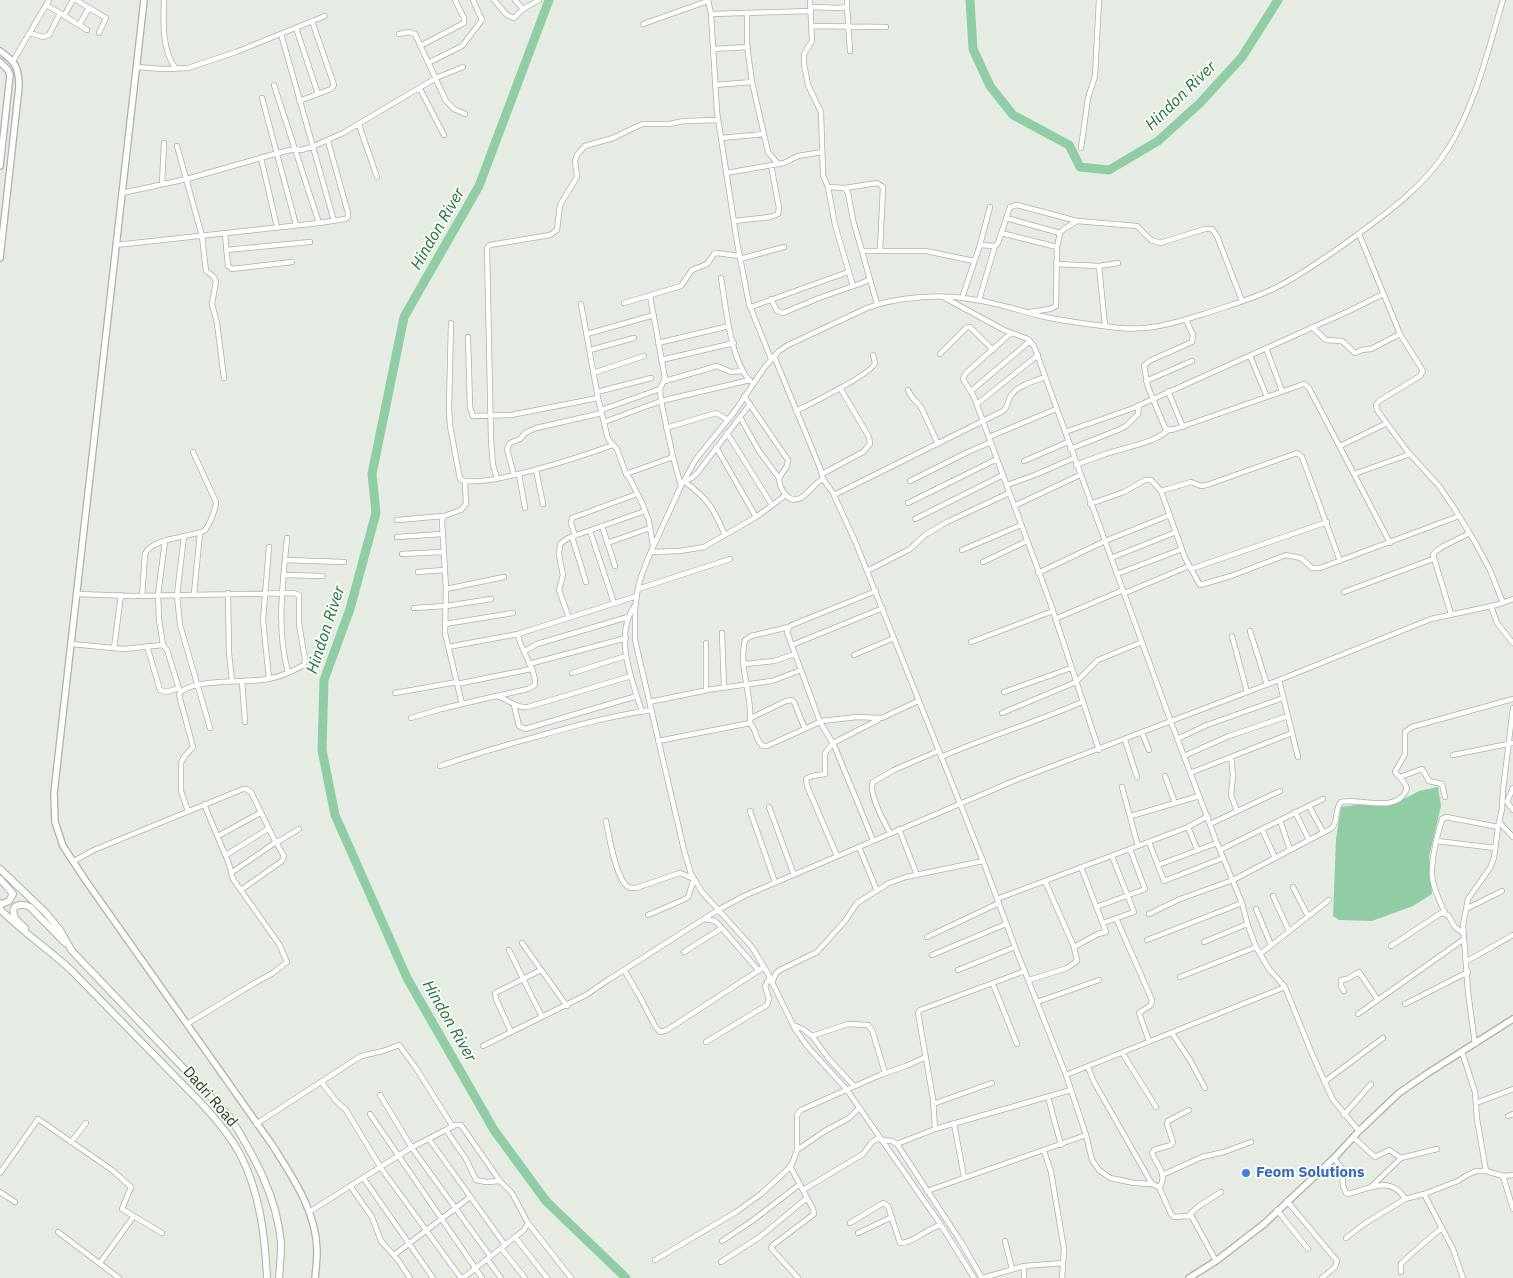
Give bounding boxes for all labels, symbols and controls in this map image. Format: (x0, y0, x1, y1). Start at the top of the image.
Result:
water label: Hindon River (1142, 57, 1220, 135)
water label: Hindon River (407, 185, 469, 273)
water label: Hindon River (303, 584, 349, 676)
water label: Hindon River (418, 977, 480, 1065)
street label: Dadri Road (179, 1063, 241, 1131)
place label: Feom Solutions (1256, 1164, 1364, 1182)
marker: Feom Solutions (1240, 1167, 1252, 1179)

